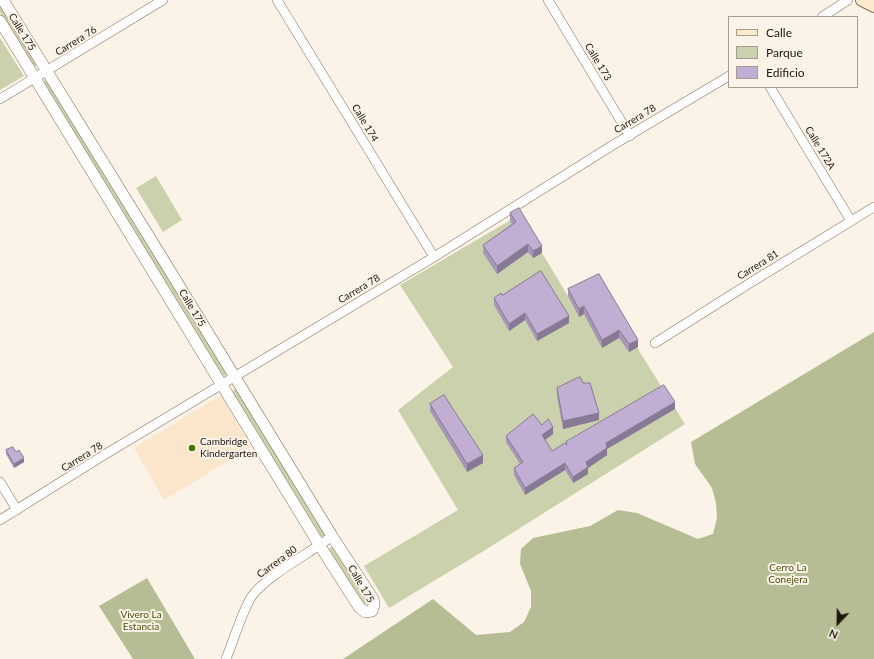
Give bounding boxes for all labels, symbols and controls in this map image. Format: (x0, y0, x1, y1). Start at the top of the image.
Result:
street label: Calle 175 (6, 11, 38, 53)
legend (728, 16, 858, 88)
street label: Carrera 76 (53, 24, 99, 58)
text: Calle (766, 25, 792, 40)
street label: Calle 173 (582, 41, 614, 83)
text: Parque (766, 45, 803, 60)
text: Edificio (766, 65, 805, 80)
street label: Calle 174 (349, 102, 381, 144)
street label: Carrera 78 (612, 102, 658, 136)
street label: Calle 172A (802, 124, 838, 172)
street label: Carrera 81 (735, 248, 781, 282)
street label: Carrera 78 (336, 272, 382, 306)
street label: Calle 175 (176, 287, 208, 329)
place label: Cambridge Kindergarten (200, 436, 257, 460)
street label: Carrera 78 (59, 440, 105, 474)
marker: Cambridge Kindergarten (187, 443, 197, 453)
street label: Carrera 80 (255, 543, 299, 581)
park label: Cerro La Conejera (768, 562, 808, 586)
street label: Calle 175 (345, 563, 377, 605)
north arrow (818, 603, 858, 643)
park label: Vivero La Estancia (120, 609, 162, 632)
text: N (827, 627, 840, 642)

